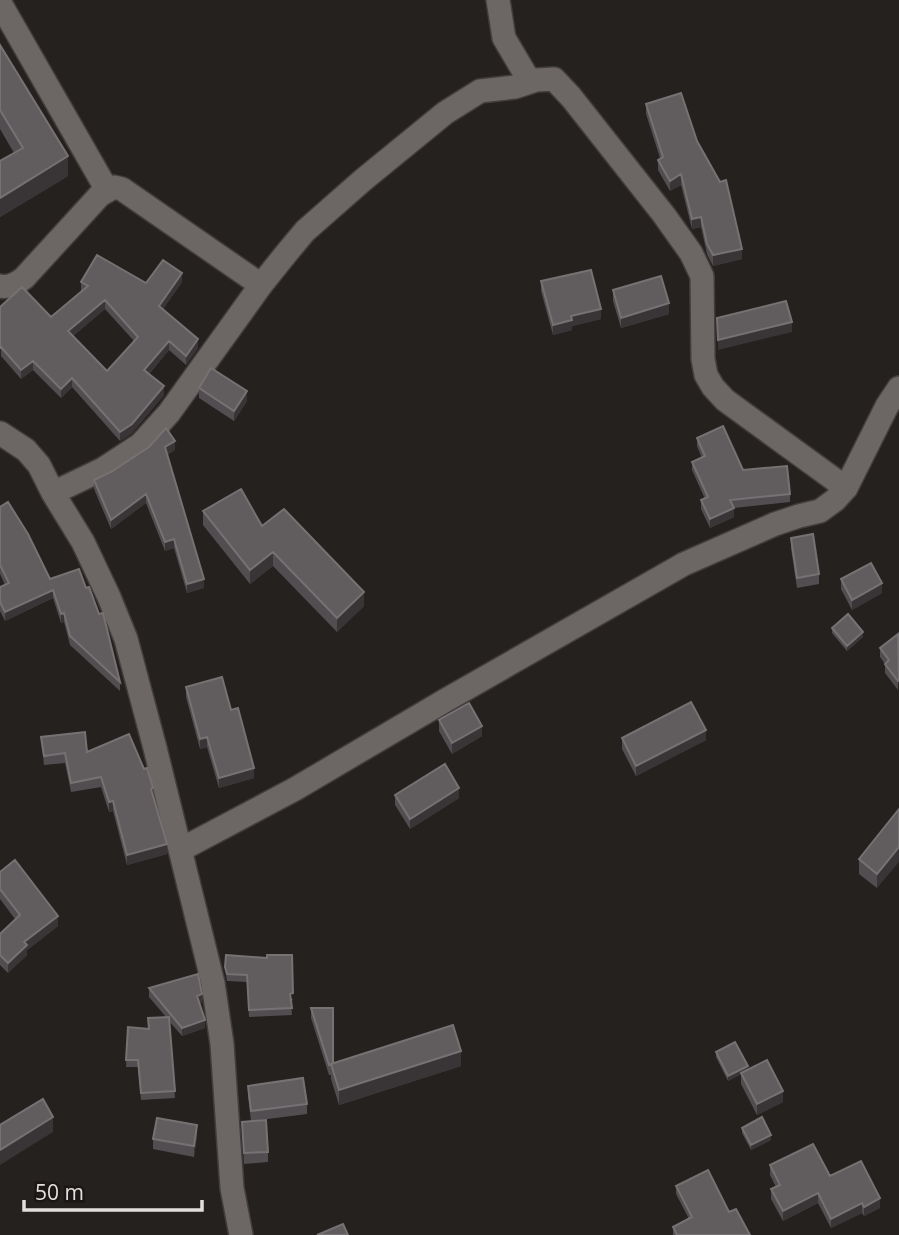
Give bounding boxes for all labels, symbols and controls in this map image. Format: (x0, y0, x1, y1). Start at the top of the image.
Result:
scale bar (24, 1168, 203, 1212)
text: 50 m (35, 1178, 84, 1206)

